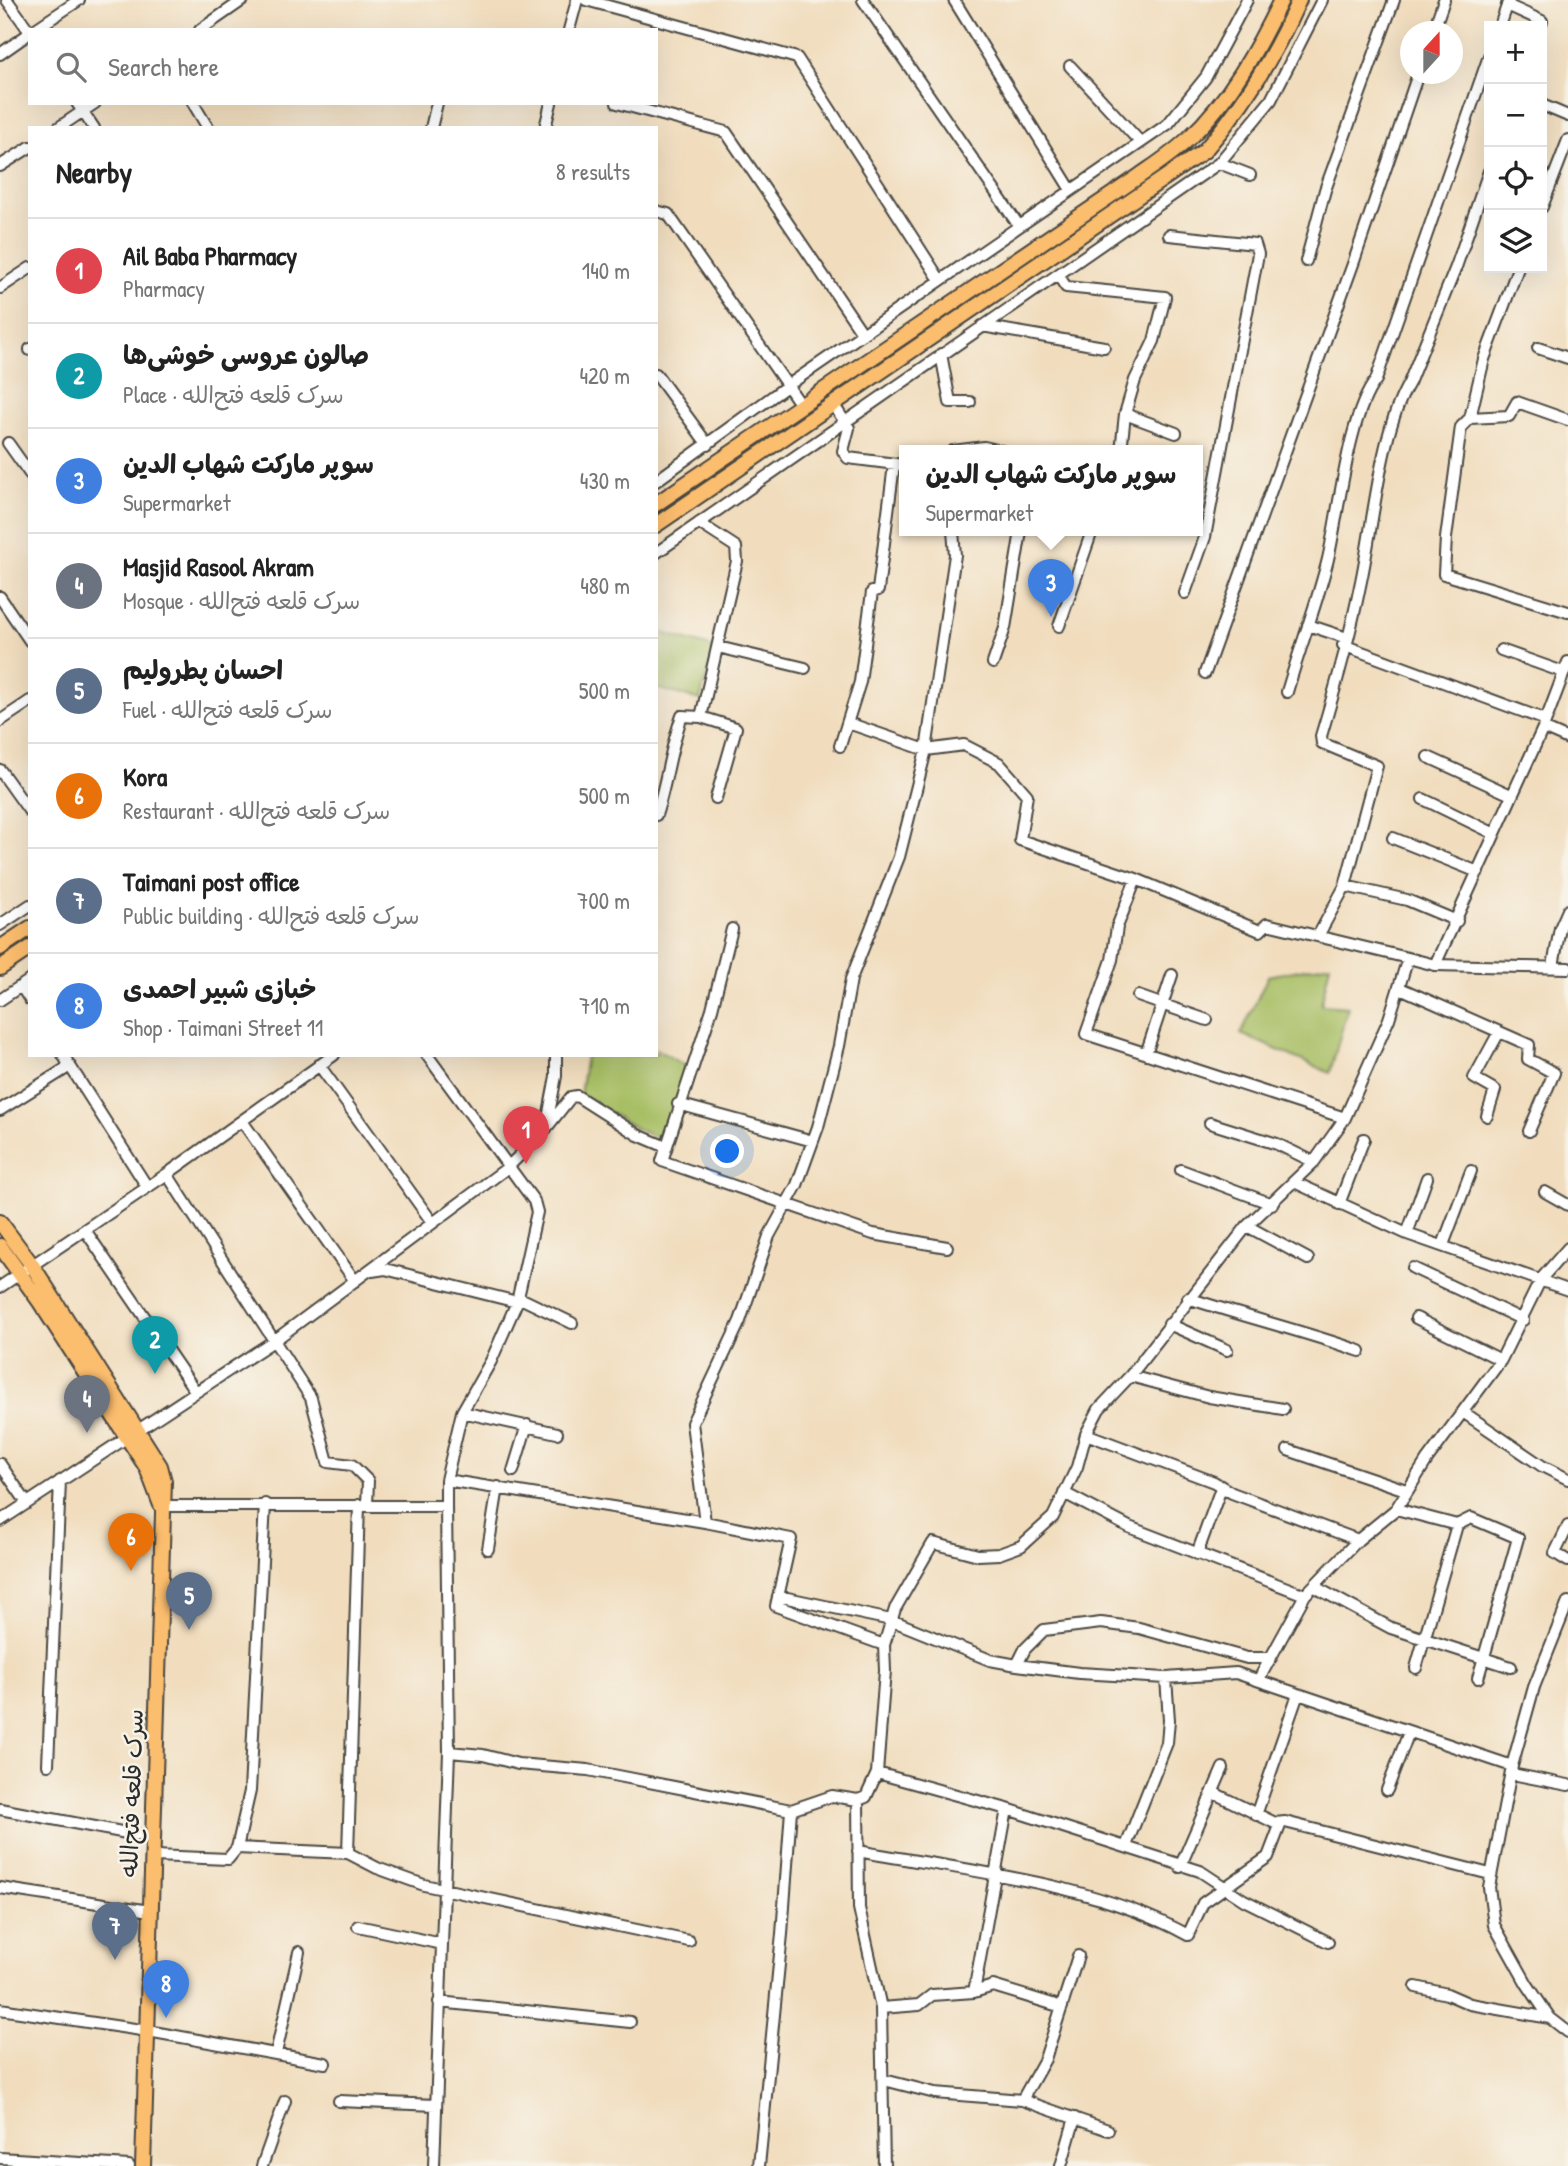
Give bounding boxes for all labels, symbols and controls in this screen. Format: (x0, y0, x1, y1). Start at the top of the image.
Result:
north arrow (1400, 21, 1463, 84)
map controls (1484, 21, 1547, 273)
button: + (1484, 21, 1547, 84)
search box (28, 28, 658, 105)
icon: search (52, 48, 90, 86)
text: Search here (108, 49, 219, 84)
button: − (1484, 84, 1547, 147)
button: locate (1484, 147, 1547, 210)
text: Nearby (56, 152, 132, 192)
text: 8 results (556, 156, 630, 187)
button: layers (1484, 210, 1547, 273)
text: Ail Baba Pharmacy (123, 238, 297, 273)
text: 1 (75, 255, 83, 286)
text: 140 m (582, 255, 630, 286)
text: Pharmacy (123, 273, 205, 304)
text: صالون عروسی خوشی‌ها (123, 337, 369, 372)
text: 2 (74, 360, 84, 391)
text: 420 m (579, 360, 630, 391)
text: Place · سرک قلعه فتح‌الله (123, 379, 344, 410)
popup (899, 445, 1203, 536)
text: سوپر مارکت شهاب الدین (123, 446, 374, 481)
text: سوپر مارکت شهاب الدین (926, 456, 1176, 491)
text: 3 (74, 465, 84, 496)
text: 430 m (580, 465, 630, 496)
text: Supermarket (123, 487, 231, 518)
text: Supermarket (926, 497, 1033, 528)
text: Masjid Rasool Akram (123, 549, 314, 584)
pin: 3 (1028, 559, 1074, 617)
text: 4 (75, 570, 83, 601)
text: 480 m (580, 570, 630, 601)
text: Mosque · سرک قلعه فتح‌الله (123, 585, 360, 616)
text: احسان پطرولیم (123, 652, 283, 687)
text: 5 (74, 675, 84, 706)
text: 500 m (579, 675, 630, 706)
text: Fuel · سرک قلعه فتح‌الله (123, 694, 333, 725)
text: Kora (123, 759, 167, 794)
text: 6 (74, 780, 84, 811)
text: 500 m (579, 780, 630, 811)
text: Restaurant · سرک قلعه فتح‌الله (123, 795, 390, 826)
text: Taimani post office (123, 864, 300, 899)
text: 7 (73, 885, 85, 916)
text: 700 m (577, 885, 630, 916)
text: Public building · سرک قلعه فتح‌الله (123, 900, 419, 931)
text: خبازی شبیر احمدی (123, 971, 316, 1006)
text: 8 (74, 990, 84, 1021)
text: 710 m (579, 990, 630, 1021)
text: Shop · Taimani Street 11 (123, 1012, 323, 1043)
pin: 1 (503, 1106, 549, 1164)
your location (710, 1134, 744, 1168)
pin: 2 (132, 1316, 178, 1374)
pin: 4 (64, 1375, 110, 1433)
pin: 6 (108, 1513, 154, 1571)
pin: 5 (166, 1572, 212, 1630)
street label: سرک قلعه فتح‌الله (112, 1708, 151, 1878)
pin: 7 (92, 1902, 138, 1960)
pin: 8 (143, 1960, 189, 2018)

